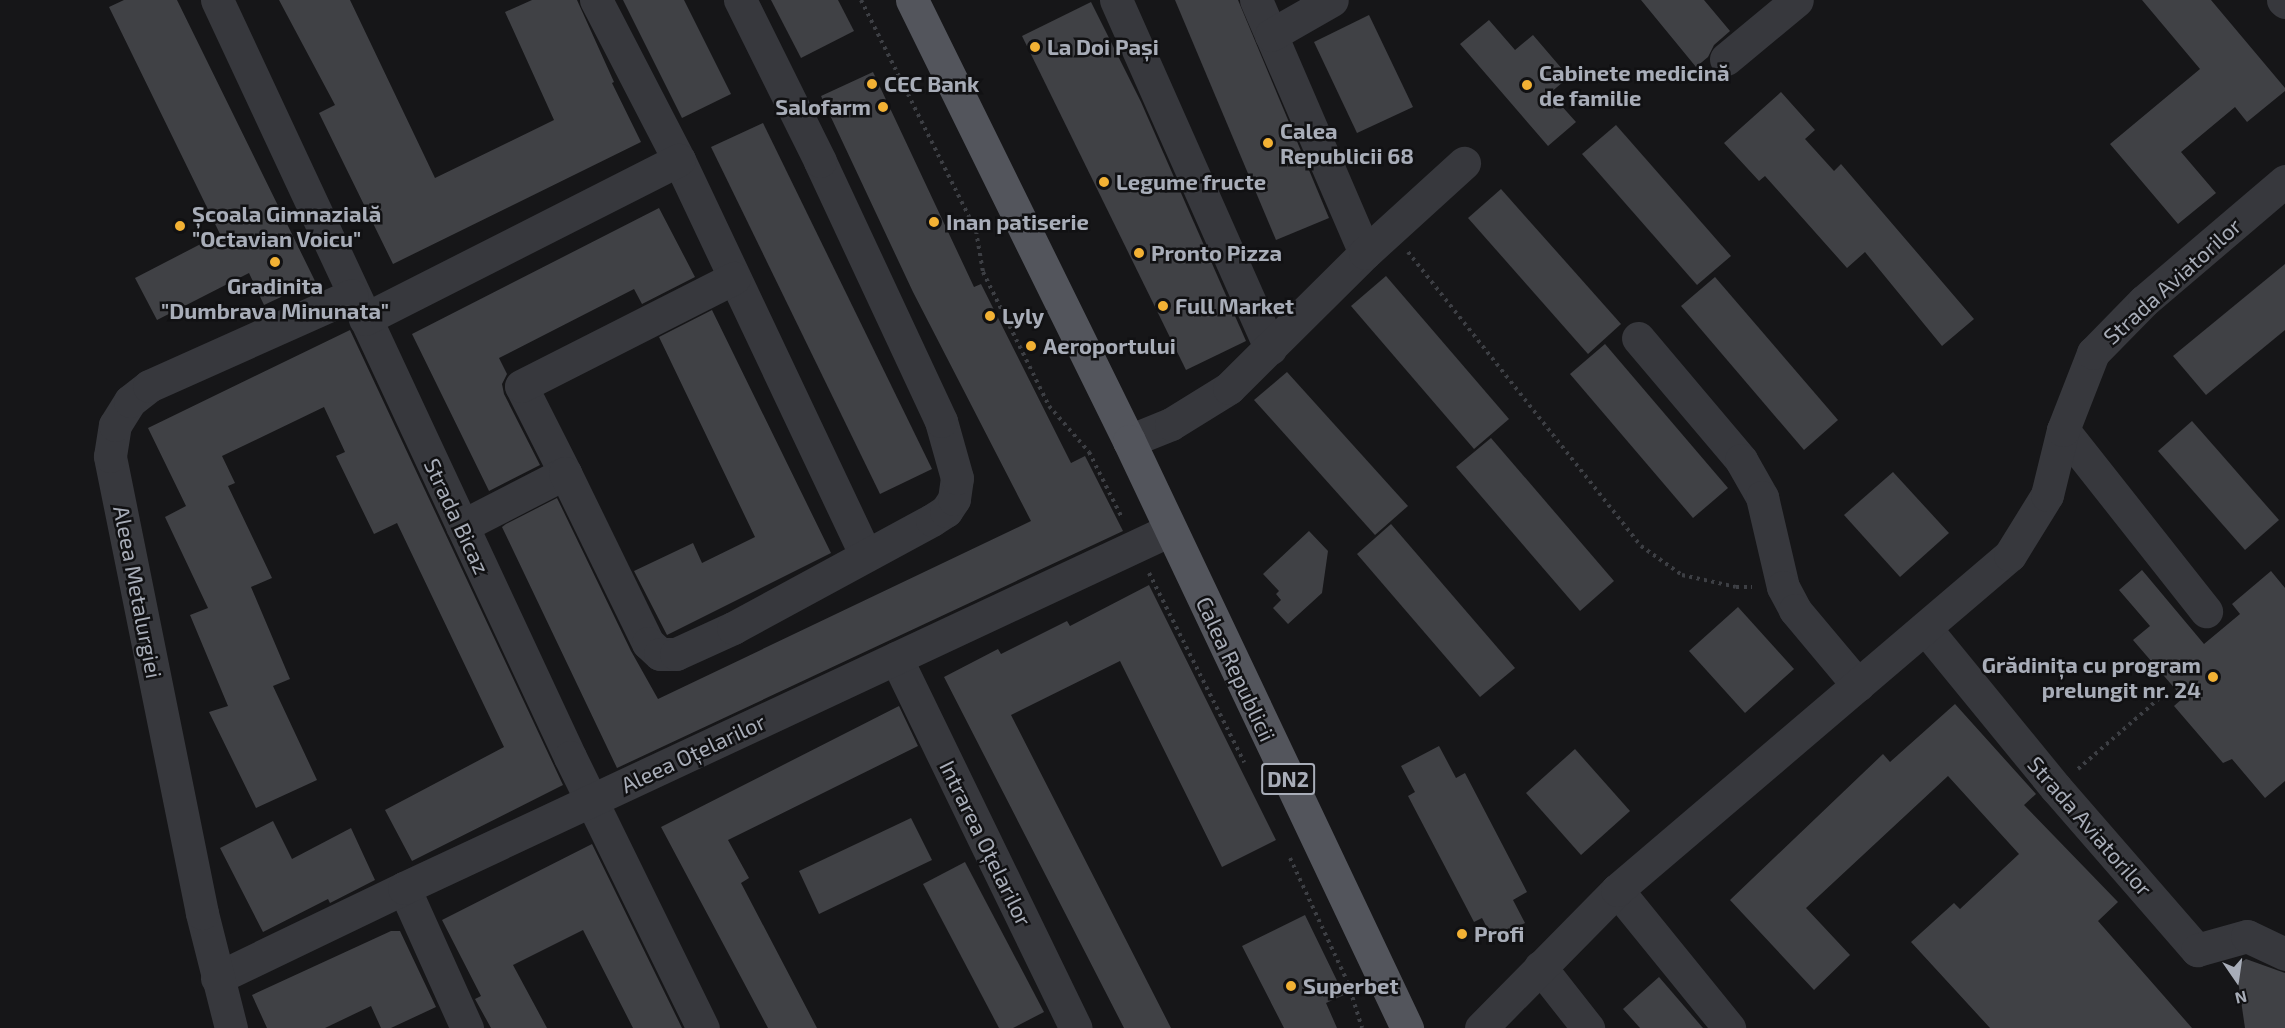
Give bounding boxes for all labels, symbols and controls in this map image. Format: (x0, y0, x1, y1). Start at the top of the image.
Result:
place label: La Doi Pași (1047, 34, 1159, 60)
marker: La Doi Pași (1028, 40, 1042, 54)
place label: Cabinete medicină de familie (1539, 59, 1729, 110)
place label: CEC Bank (884, 71, 979, 97)
marker: CEC Bank (865, 77, 879, 91)
marker: Cabinete medicină de familie (1520, 78, 1534, 92)
place label: Salofarm (775, 94, 871, 120)
marker: Salofarm (876, 100, 890, 114)
place label: Calea Republicii 68 (1280, 117, 1414, 168)
marker: Calea Republicii 68 (1261, 136, 1275, 150)
place label: Legume fructe (1116, 169, 1267, 195)
marker: Legume fructe (1097, 175, 1111, 189)
place label: Școala Gimnazială "Octavian Voicu" (192, 200, 381, 252)
place label: Inan patiserie (946, 209, 1089, 235)
street label: Strada Aviatorilor (2098, 212, 2246, 350)
marker: Inan patiserie (927, 215, 941, 229)
marker: Școala Gimnazială "Octavian Voicu" (173, 219, 187, 233)
place label: Pronto Pizza (1151, 240, 1282, 266)
marker: Pronto Pizza (1132, 246, 1146, 260)
marker: Gradinita "Dumbrava Minunata" (268, 255, 282, 269)
place label: Gradinita "Dumbrava Minunata" (161, 272, 389, 324)
place label: Full Market (1175, 293, 1295, 319)
marker: Full Market (1156, 299, 1170, 313)
place label: Lyly (1002, 303, 1044, 329)
marker: Lyly (983, 309, 997, 323)
place label: Aeroportului (1043, 333, 1176, 359)
marker: Aeroportului (1024, 339, 1038, 353)
street label: Strada Bicaz (419, 454, 495, 578)
street label: Aleea Metalurgiei (108, 503, 168, 681)
street label: Calea Republicii (1191, 592, 1281, 746)
place label: Grădinița cu program prelungit nr. 24 (1982, 651, 2201, 702)
marker: Grădinița cu program prelungit nr. 24 (2206, 670, 2220, 684)
street label: Aleea Oțelarilor (617, 708, 769, 798)
street label: Strada Aviatorilor (2022, 751, 2158, 901)
street label: Intrarea Oțelarilor (935, 756, 1037, 930)
road number: DN2 (1261, 761, 1315, 797)
place label: Profi (1474, 921, 1524, 947)
marker: Profi (1455, 927, 1469, 941)
north arrow (2207, 950, 2267, 1010)
place label: Superbet (1303, 973, 1398, 999)
marker: Superbet (1284, 979, 1298, 993)
text: N (2233, 987, 2249, 1009)

